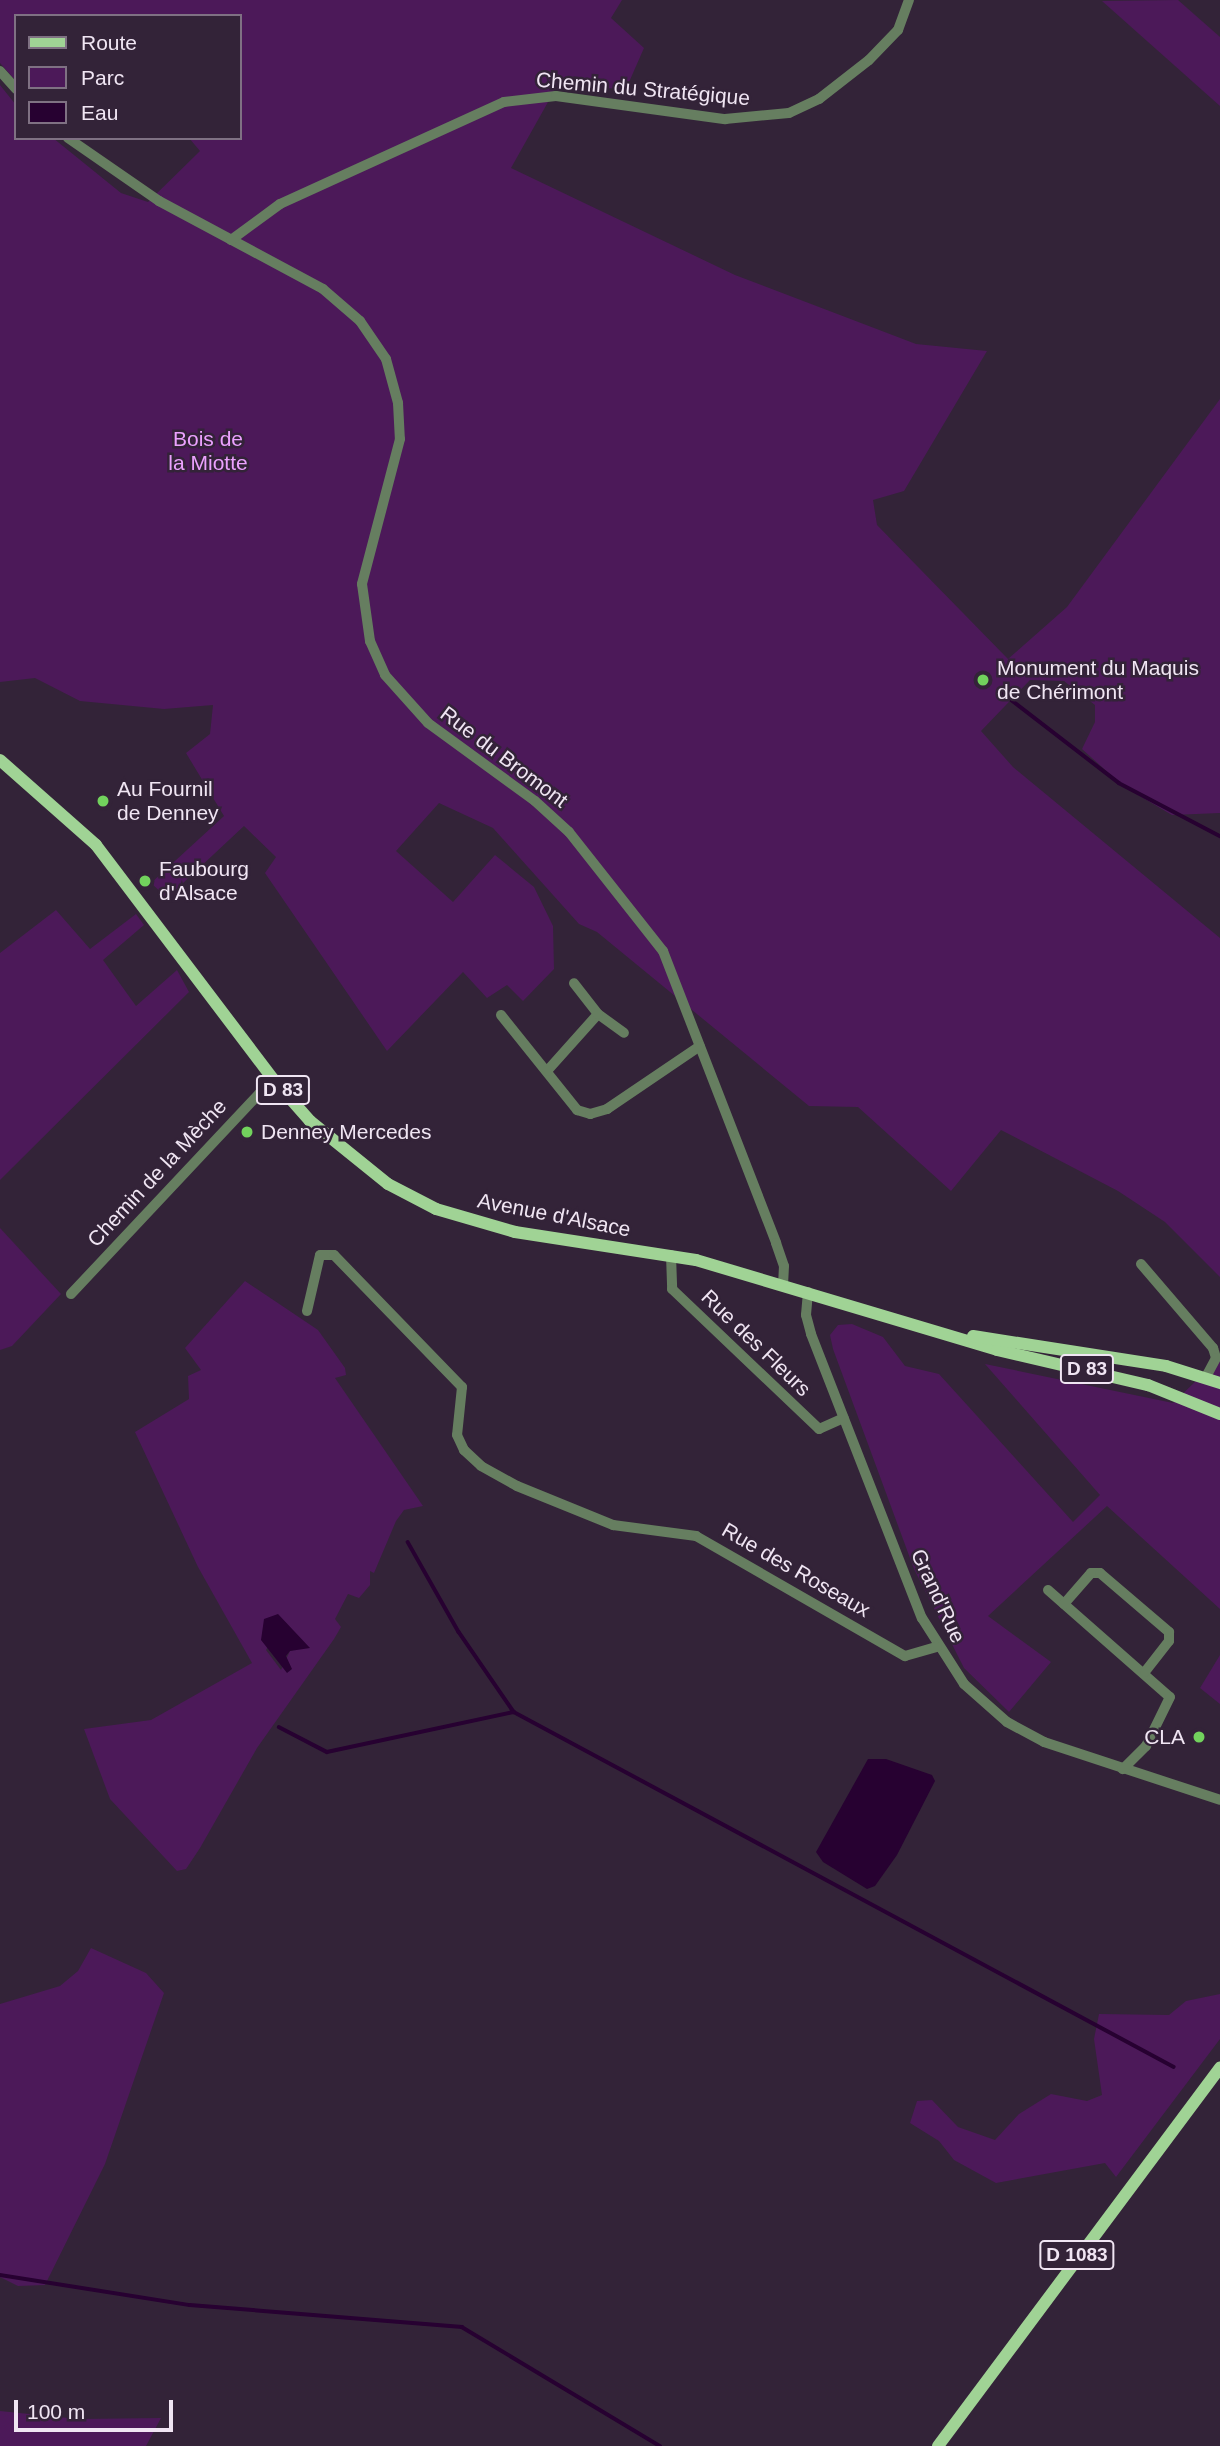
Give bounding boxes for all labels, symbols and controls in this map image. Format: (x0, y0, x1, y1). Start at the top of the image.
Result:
legend (14, 14, 242, 140)
text: Route (81, 31, 137, 54)
text: Parc (81, 66, 124, 89)
street label: Chemin du Stratégique (535, 67, 751, 111)
text: Eau (81, 101, 118, 124)
park label: Bois de la Miotte (168, 426, 248, 476)
place label: Monument du Maquis de Chérimont (997, 655, 1199, 705)
marker: Monument du Maquis de Chérimont (975, 672, 991, 688)
street label: Rue du Bromont (435, 701, 573, 813)
place label: Au Fournil de Denney (117, 776, 219, 826)
marker: Au Fournil de Denney (95, 793, 111, 809)
place label: Faubourg d'Alsace (159, 856, 249, 906)
marker: Faubourg d'Alsace (137, 873, 153, 889)
road number: D 83 (255, 1074, 311, 1106)
street label: Chemin de la Mèche (82, 1094, 232, 1252)
place label: Denney Mercedes (261, 1119, 431, 1145)
marker: Denney Mercedes (239, 1124, 255, 1140)
street label: Avenue d'Alsace (475, 1188, 633, 1242)
street label: Rue des Fleurs (696, 1284, 816, 1402)
road number: D 83 (1059, 1354, 1115, 1385)
street label: Rue des Roseaux (717, 1517, 875, 1623)
street label: Grand'Rue (905, 1545, 971, 1647)
place label: CLA (1144, 1724, 1185, 1750)
marker: CLA (1191, 1729, 1207, 1745)
road number: D 1083 (1038, 2240, 1116, 2270)
scale bar (18, 2386, 177, 2430)
text: 100 m (27, 2400, 85, 2423)

